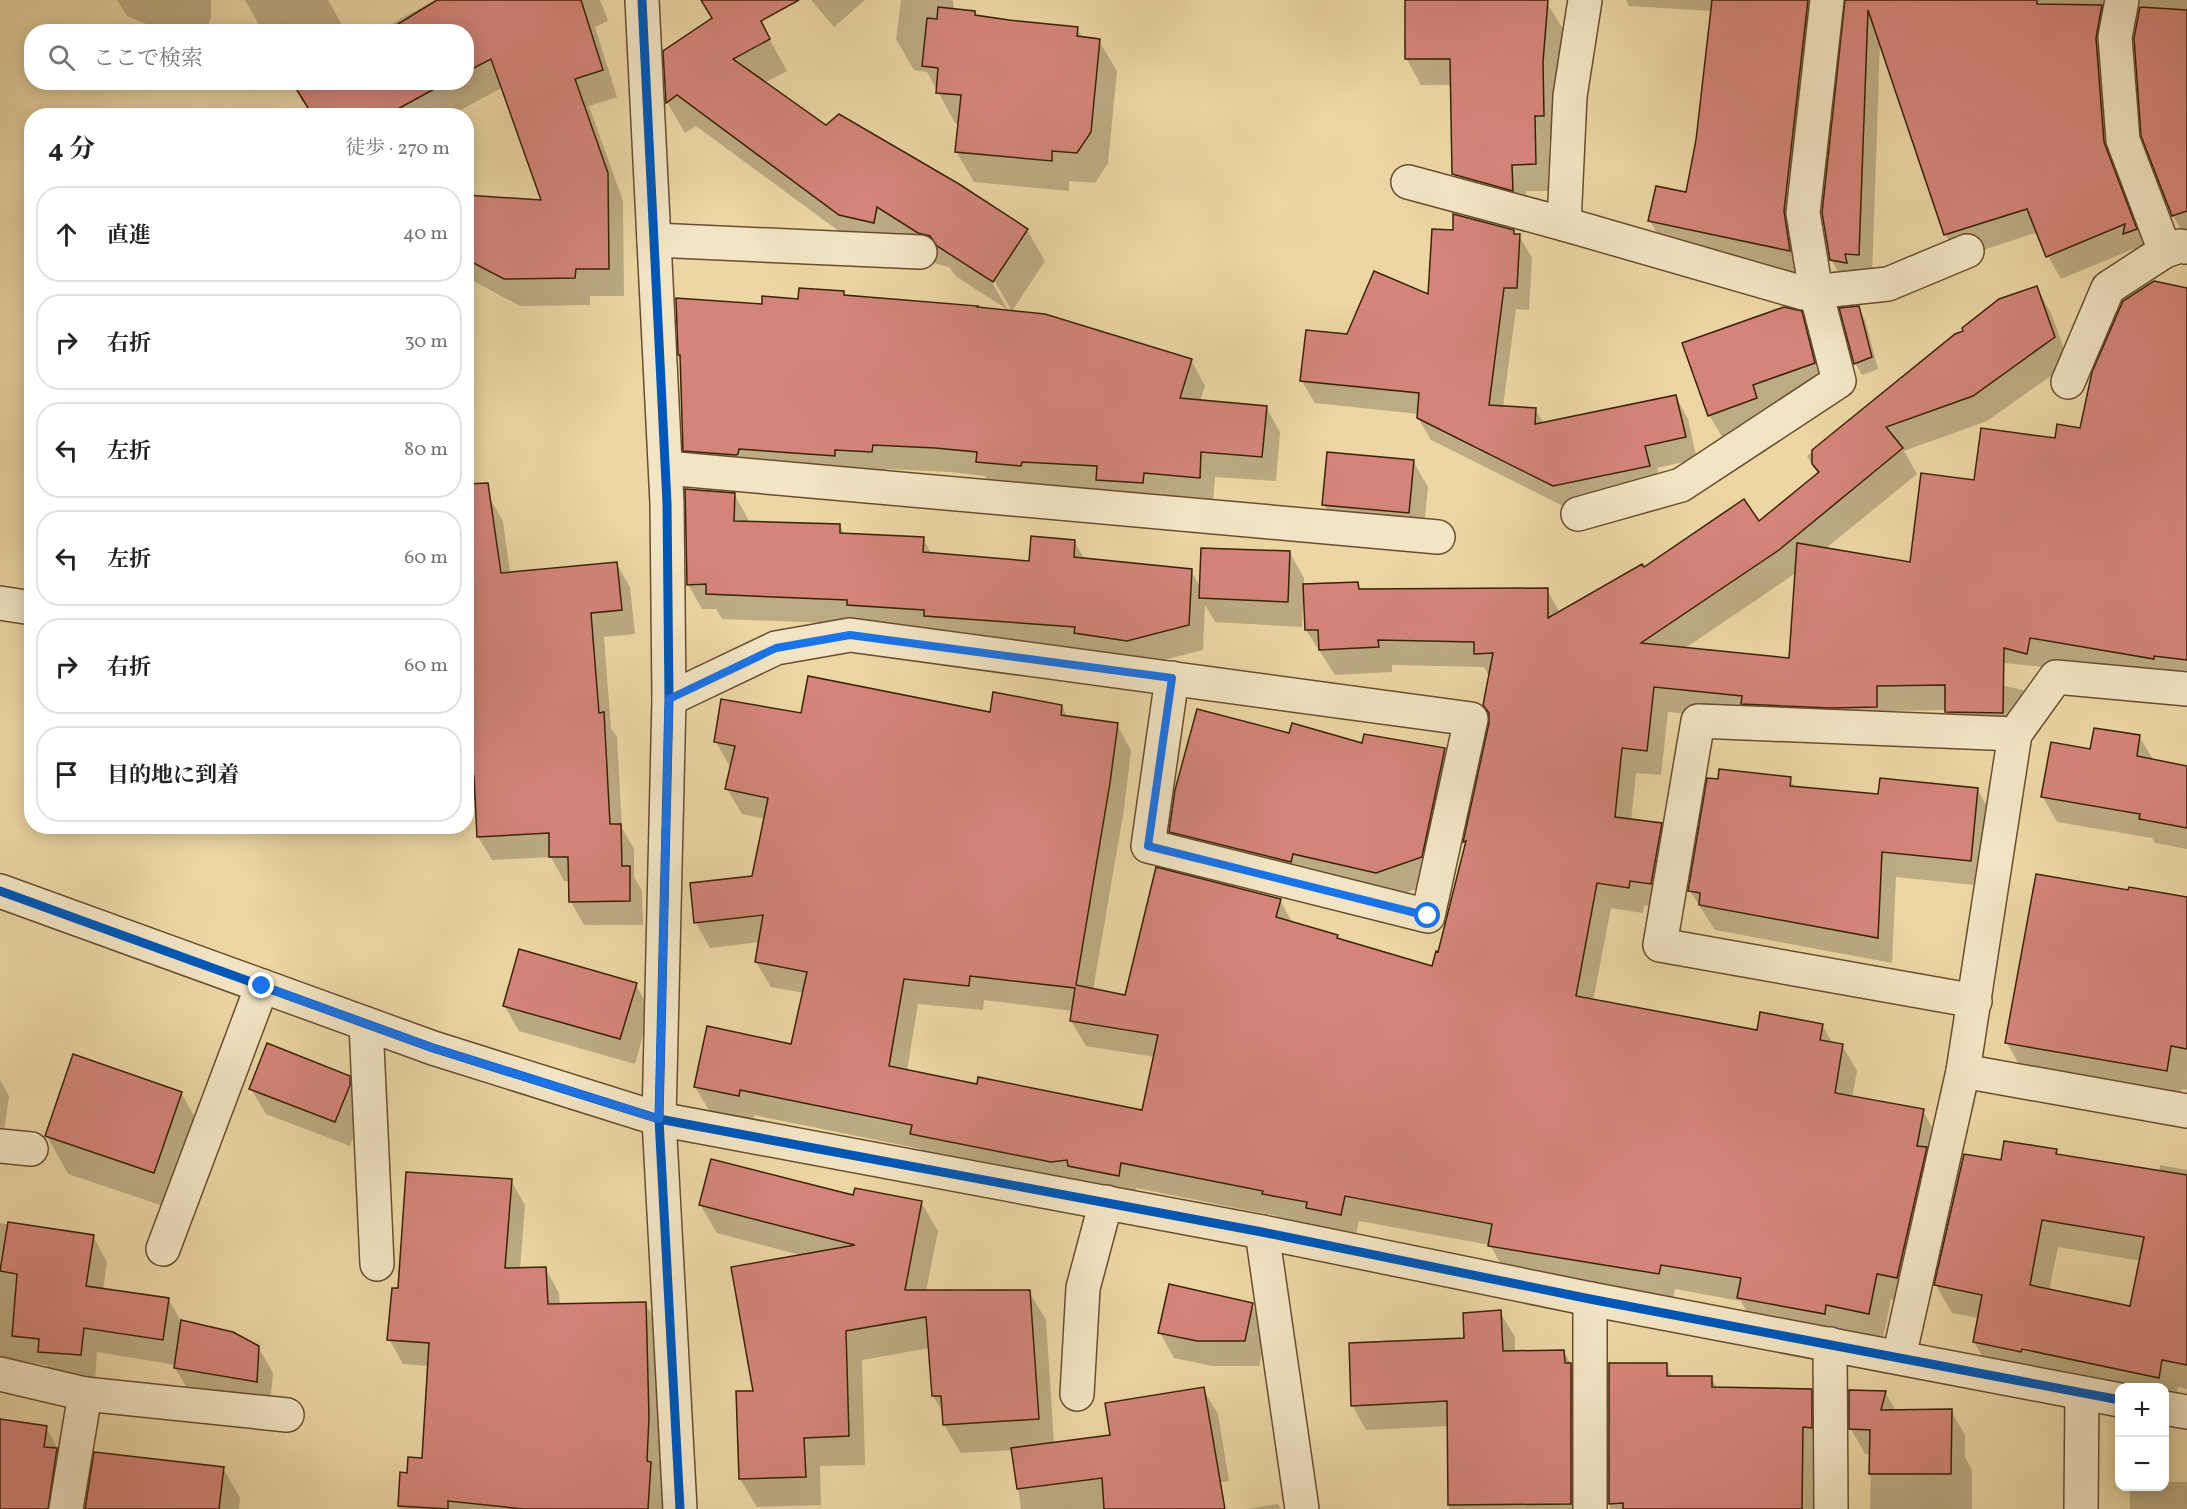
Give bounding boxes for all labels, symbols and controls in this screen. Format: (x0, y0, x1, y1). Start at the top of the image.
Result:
search box (24, 24, 474, 90)
icon: search (45, 41, 78, 74)
text: ここで検索 (93, 44, 203, 75)
text: 4 分 (48, 132, 95, 168)
text: 徒歩 · 270 m (345, 135, 450, 163)
icon: ahead (50, 218, 83, 251)
text: 40 m (403, 220, 448, 248)
text: 直進 (107, 221, 151, 252)
icon: right (50, 326, 83, 359)
text: 30 m (404, 328, 448, 356)
text: 右折 (107, 329, 151, 360)
icon: left (50, 434, 83, 467)
text: 80 m (404, 436, 448, 464)
text: 左折 (107, 437, 151, 468)
icon: left (50, 542, 83, 575)
text: 60 m (404, 544, 448, 572)
text: 左折 (107, 545, 151, 576)
icon: right (50, 650, 83, 683)
text: 60 m (404, 652, 448, 680)
text: 右折 (107, 653, 151, 684)
icon: arrive (50, 758, 83, 791)
text: 目的地に到着 (107, 761, 239, 792)
route start (1414, 902, 1440, 928)
route end (248, 972, 274, 998)
map controls (2115, 1383, 2169, 1491)
button: + (2115, 1383, 2169, 1437)
button: − (2115, 1437, 2169, 1491)

